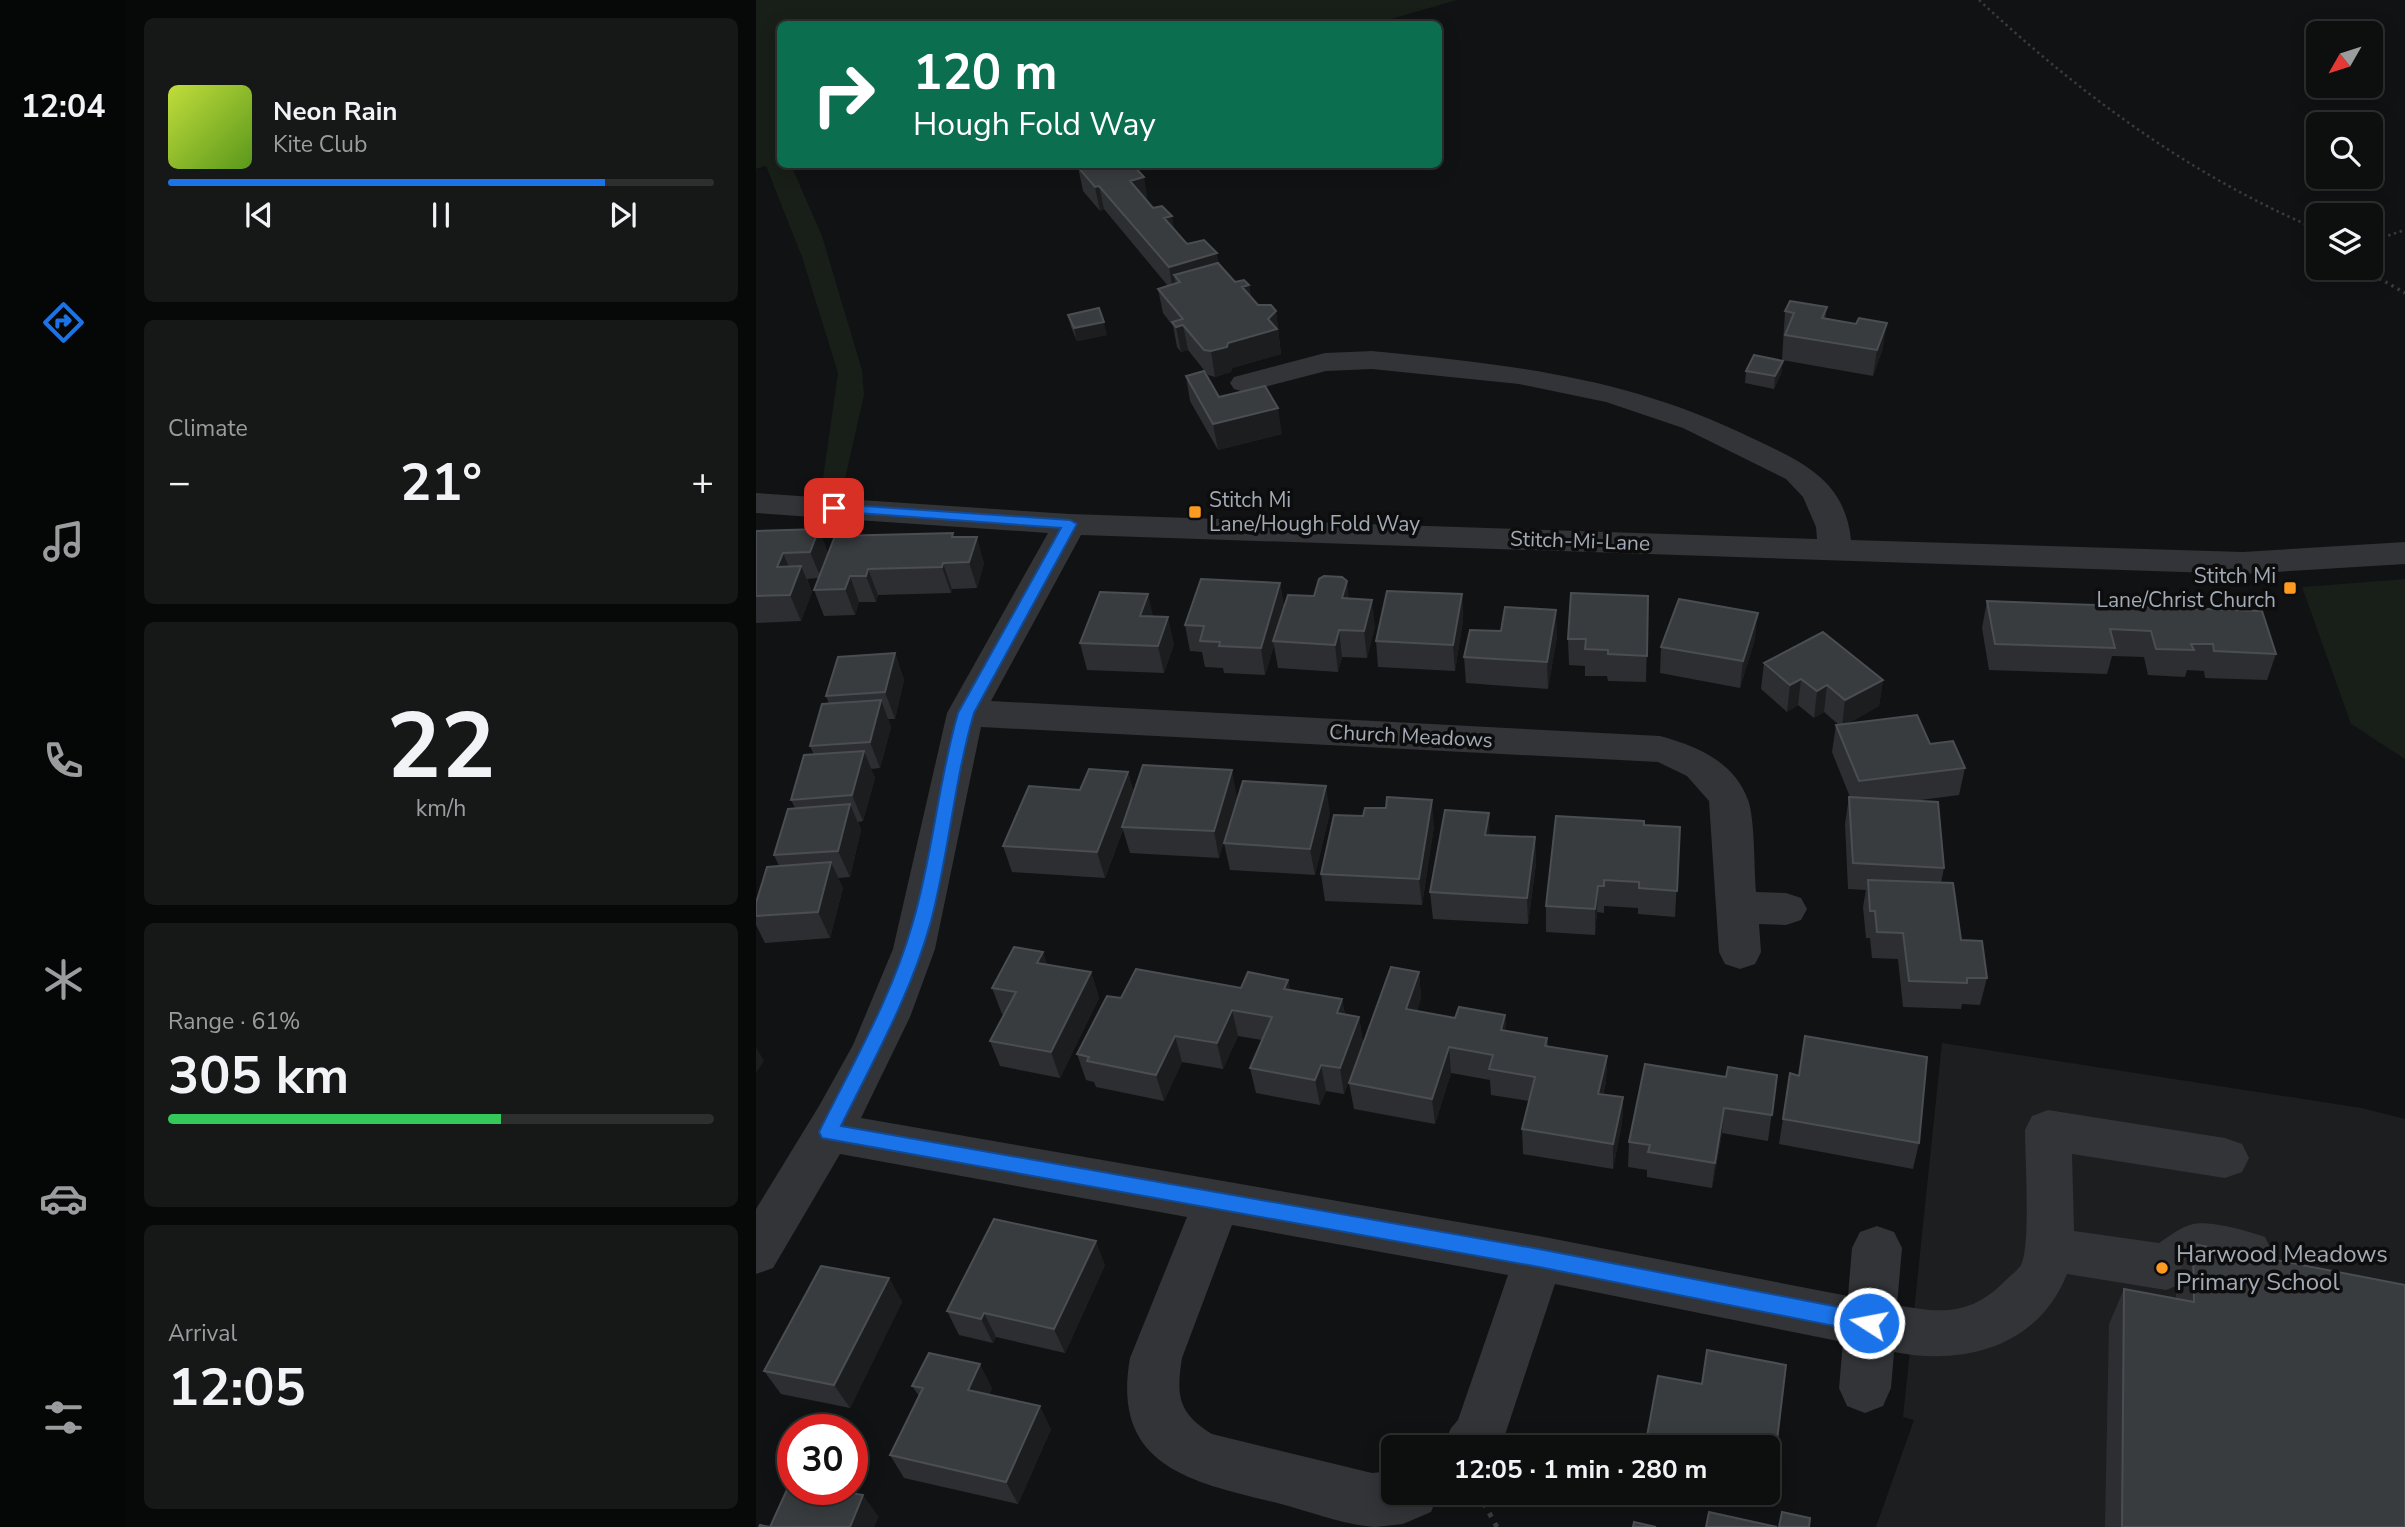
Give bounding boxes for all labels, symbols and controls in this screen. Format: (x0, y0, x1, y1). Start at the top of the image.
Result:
north arrow (2306, 21, 2384, 98)
map controls (2306, 21, 2383, 280)
text: 120 m (913, 39, 1057, 106)
icon: right (798, 49, 889, 140)
text: 12:04 (21, 85, 105, 128)
text: Neon Rain (273, 94, 398, 129)
text: Hough Fold Way (913, 103, 1156, 146)
button: search (2306, 112, 2383, 189)
text: Kite Club (273, 129, 367, 160)
icon: previous (240, 196, 278, 234)
icon: pause (422, 196, 460, 234)
icon: next (604, 196, 642, 234)
button: layers (2306, 203, 2383, 280)
icon: directions (39, 298, 88, 347)
text: Climate (168, 413, 248, 444)
text: 21° (400, 447, 482, 518)
text: − (168, 457, 191, 508)
text: + (691, 457, 714, 508)
pin (804, 478, 864, 538)
place label: Stitch Mi Lane/Hough Fold Way (1209, 486, 1420, 538)
icon: arrive (815, 489, 853, 527)
marker: Stitch Mi Lane/Hough Fold Way (1187, 504, 1203, 520)
icon: music (39, 517, 88, 566)
street label: Stitch-Mi-Lane (1509, 525, 1651, 557)
place label: Stitch Mi Lane/Christ Church (2096, 562, 2276, 614)
marker: Stitch Mi Lane/Christ Church (2282, 580, 2298, 596)
text: 22 (386, 685, 496, 809)
street label: Church Meadows (1328, 718, 1494, 754)
icon: phone (39, 736, 88, 785)
text: km/h (416, 793, 466, 824)
icon: climate (39, 955, 88, 1004)
text: Range · 61% (168, 1006, 300, 1037)
text: 305 km (168, 1040, 349, 1111)
icon: car (39, 1174, 88, 1223)
place label: Harwood Meadows Primary School (2176, 1238, 2388, 1298)
marker: Harwood Meadows Primary School (2154, 1260, 2170, 1276)
position arrow (1832, 1286, 1906, 1360)
text: Arrival (168, 1318, 237, 1349)
text: 12:05 (168, 1352, 306, 1423)
icon: filters (39, 1393, 88, 1442)
speed limit sign: 30 (777, 1414, 868, 1505)
text: 12:05 · 1 min · 280 m (1454, 1452, 1707, 1487)

